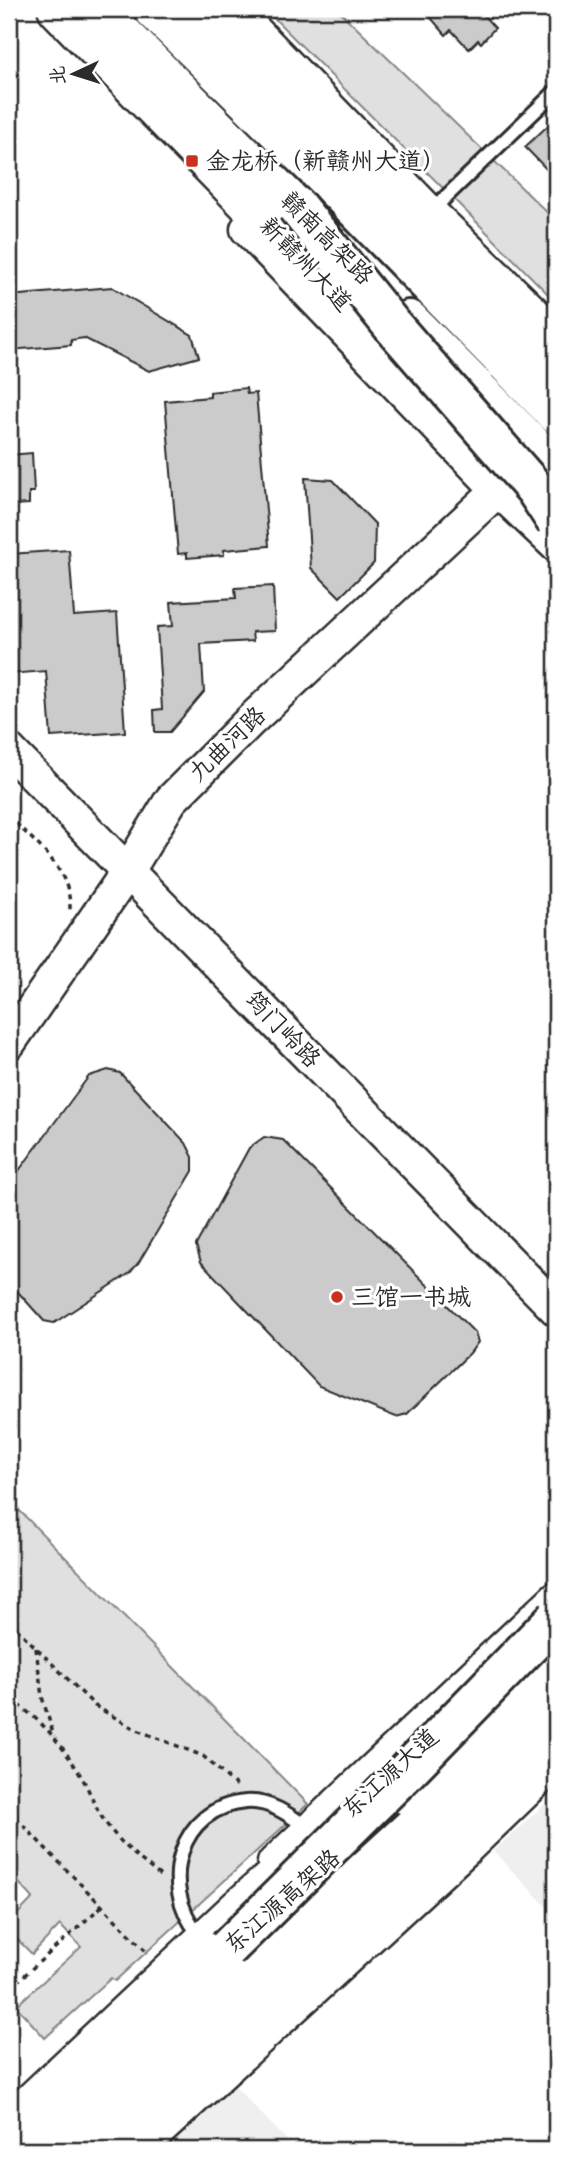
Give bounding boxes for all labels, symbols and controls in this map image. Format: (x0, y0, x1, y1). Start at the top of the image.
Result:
north arrow (38, 38, 108, 108)
text: 北 (46, 65, 75, 85)
place label: 金龙桥（新赣州大道） (206, 147, 446, 181)
marker: 金龙桥（新赣州大道） (184, 153, 200, 169)
street label: 赣南高架路 (270, 186, 379, 295)
street label: 新赣州大道 (250, 211, 358, 321)
street label: 九曲河路 (183, 701, 275, 792)
street label: 筠门岭路 (235, 985, 326, 1077)
place label: 三馆一书城 (351, 1283, 471, 1317)
marker: 三馆一书城 (329, 1289, 345, 1305)
street label: 东江源大道 (336, 1722, 448, 1828)
street label: 东江源高架路 (218, 1843, 349, 1963)

